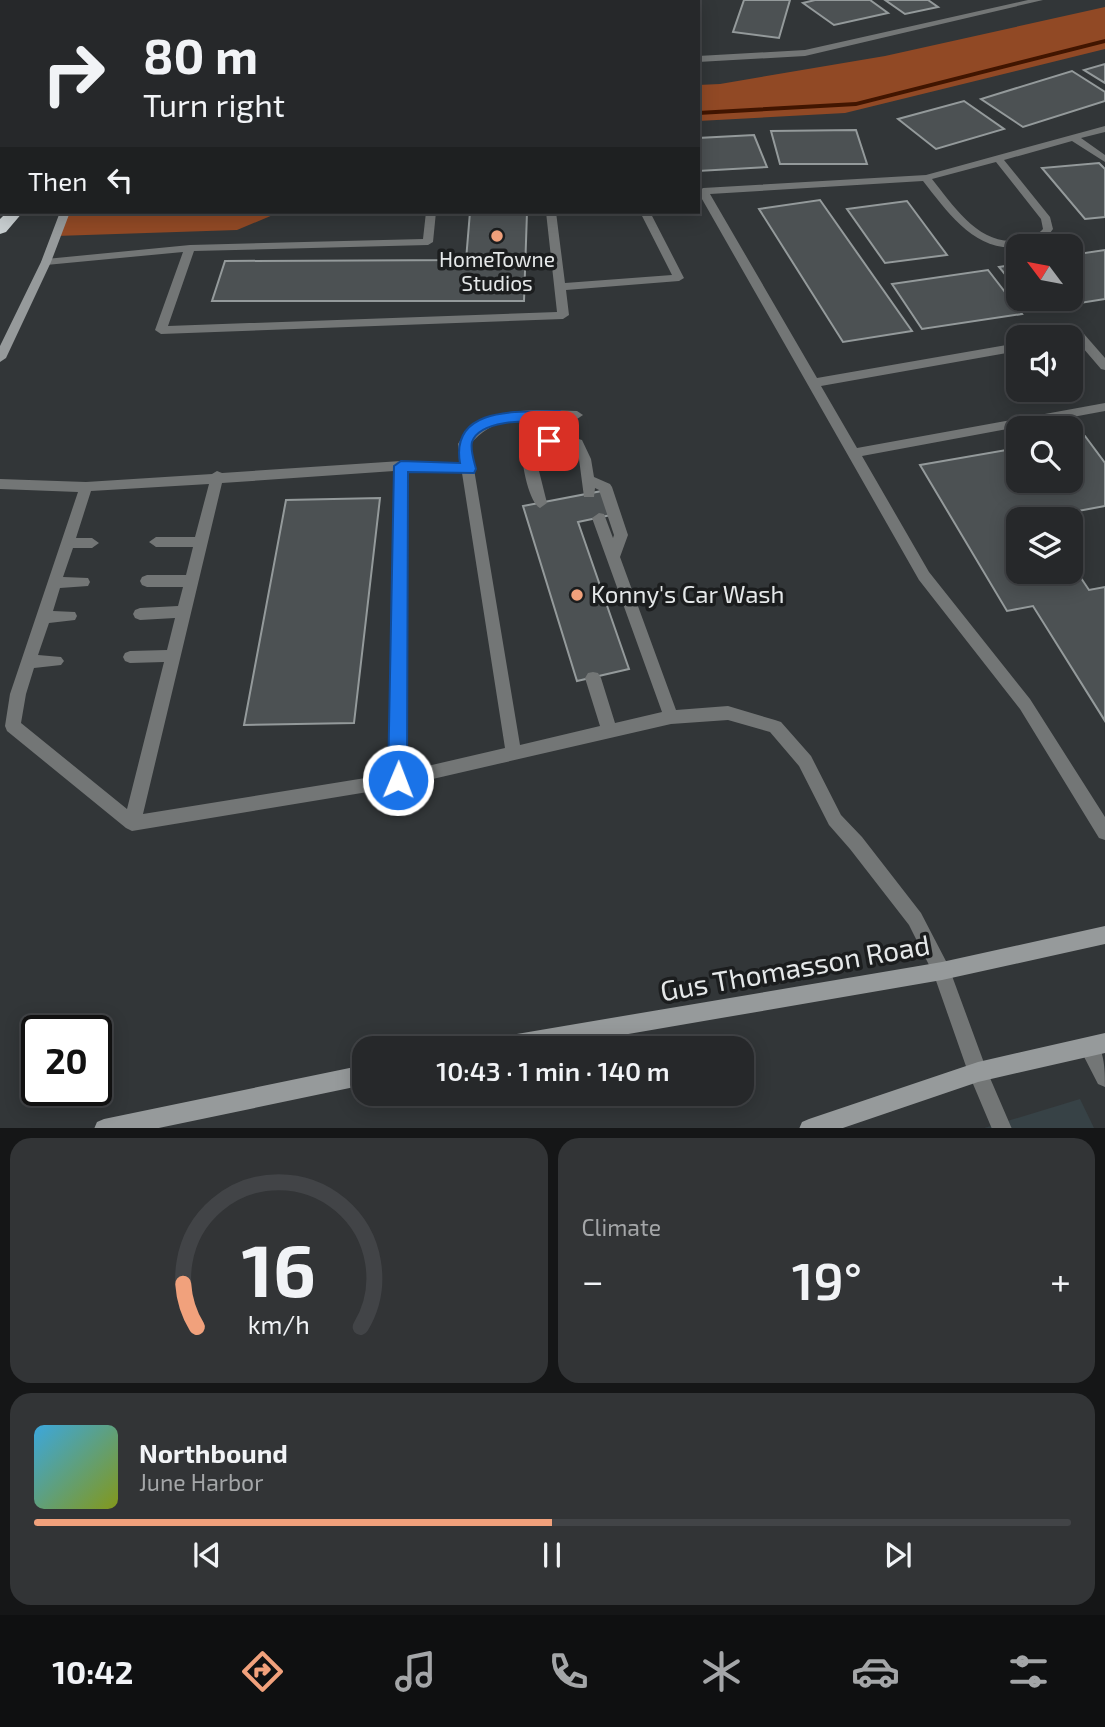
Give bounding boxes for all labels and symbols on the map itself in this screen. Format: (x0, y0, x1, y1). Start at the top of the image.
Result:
marker: HomeTowne Studios (489, 228, 505, 244)
north arrow (1006, 234, 1083, 312)
place label: HomeTowne Studios (439, 246, 555, 295)
pin (519, 411, 579, 471)
place label: Konny's Car Wash (591, 579, 784, 608)
marker: Konny's Car Wash (569, 587, 585, 603)
position arrow (361, 743, 435, 817)
street label: Gus Thomasson Road (657, 927, 932, 1007)
speed limit sign: 20 (21, 1015, 112, 1106)

